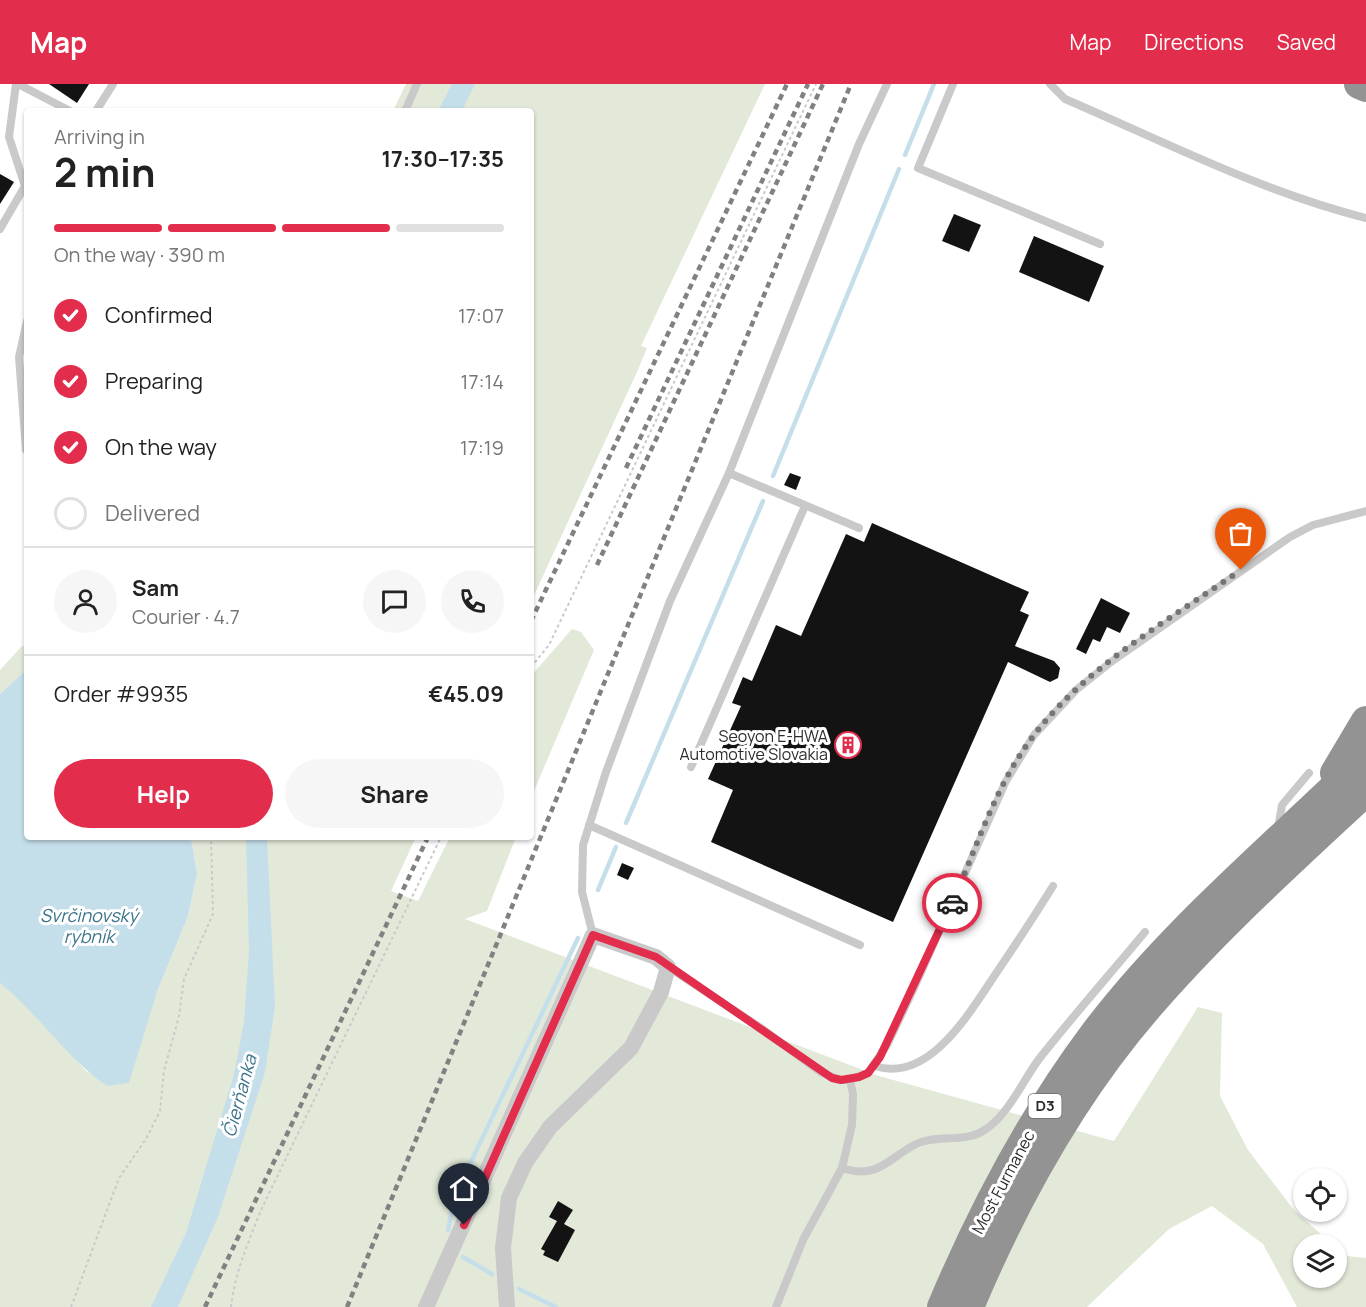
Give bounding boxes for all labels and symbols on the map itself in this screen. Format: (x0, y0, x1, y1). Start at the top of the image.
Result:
pin (1215, 508, 1266, 570)
place label: Seoyon E-HWA Automotive Slovakia (679, 725, 828, 765)
building icon: Seoyon E-HWA Automotive Slovakia (833, 730, 863, 760)
courier (922, 873, 982, 933)
water label: Svrčinovský rybník (40, 903, 141, 948)
water label: Čierňanka (217, 1051, 262, 1140)
road number: D3 (1028, 1094, 1062, 1118)
street label: Most Furmanec (966, 1126, 1040, 1238)
pin (438, 1163, 489, 1225)

